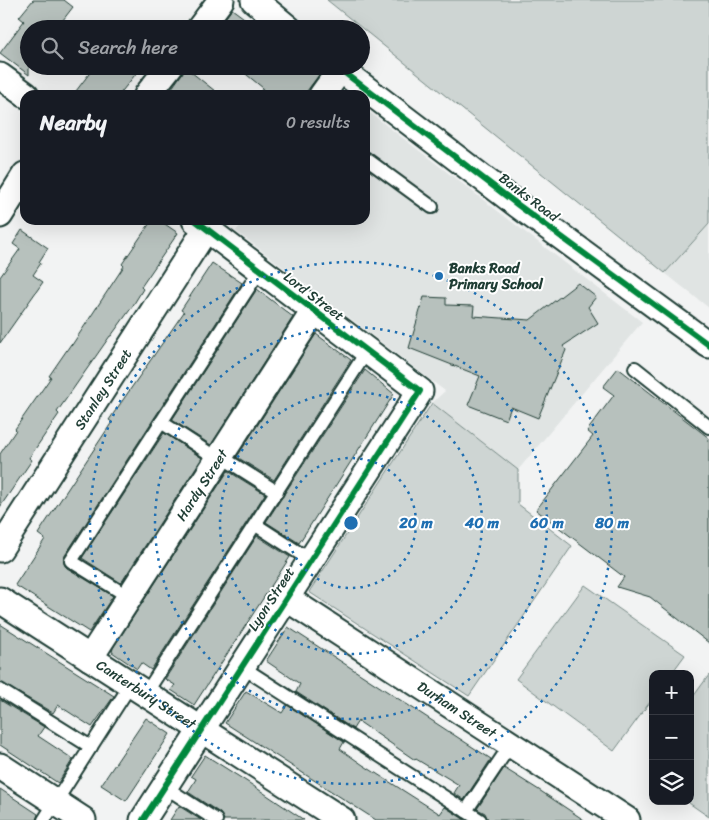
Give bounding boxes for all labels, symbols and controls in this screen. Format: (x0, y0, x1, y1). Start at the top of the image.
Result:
search box (20, 20, 370, 75)
text: Search here (78, 31, 178, 64)
icon: search (38, 34, 66, 62)
text: Nearby (40, 104, 106, 142)
text: 0 results (286, 108, 350, 137)
street label: Banks Road (493, 166, 566, 229)
place label: Banks Road Primary School (449, 256, 544, 297)
street label: Lord Street (278, 265, 350, 328)
marker: Banks Road Primary School (433, 270, 445, 282)
street label: Stanley Street (68, 344, 139, 435)
street label: Hardy Street (170, 443, 236, 526)
text: 20 m (398, 510, 433, 536)
text: 40 m (464, 510, 500, 536)
text: 60 m (529, 510, 564, 536)
text: 80 m (594, 510, 629, 536)
centre of rings (342, 514, 360, 532)
street label: Lyon Street (241, 562, 302, 636)
street label: Canterbury Street (91, 653, 202, 737)
map controls (649, 670, 694, 805)
button: + (649, 670, 694, 715)
street label: Durham Street (412, 675, 503, 746)
button: − (649, 715, 694, 760)
button: layers (649, 760, 694, 805)

